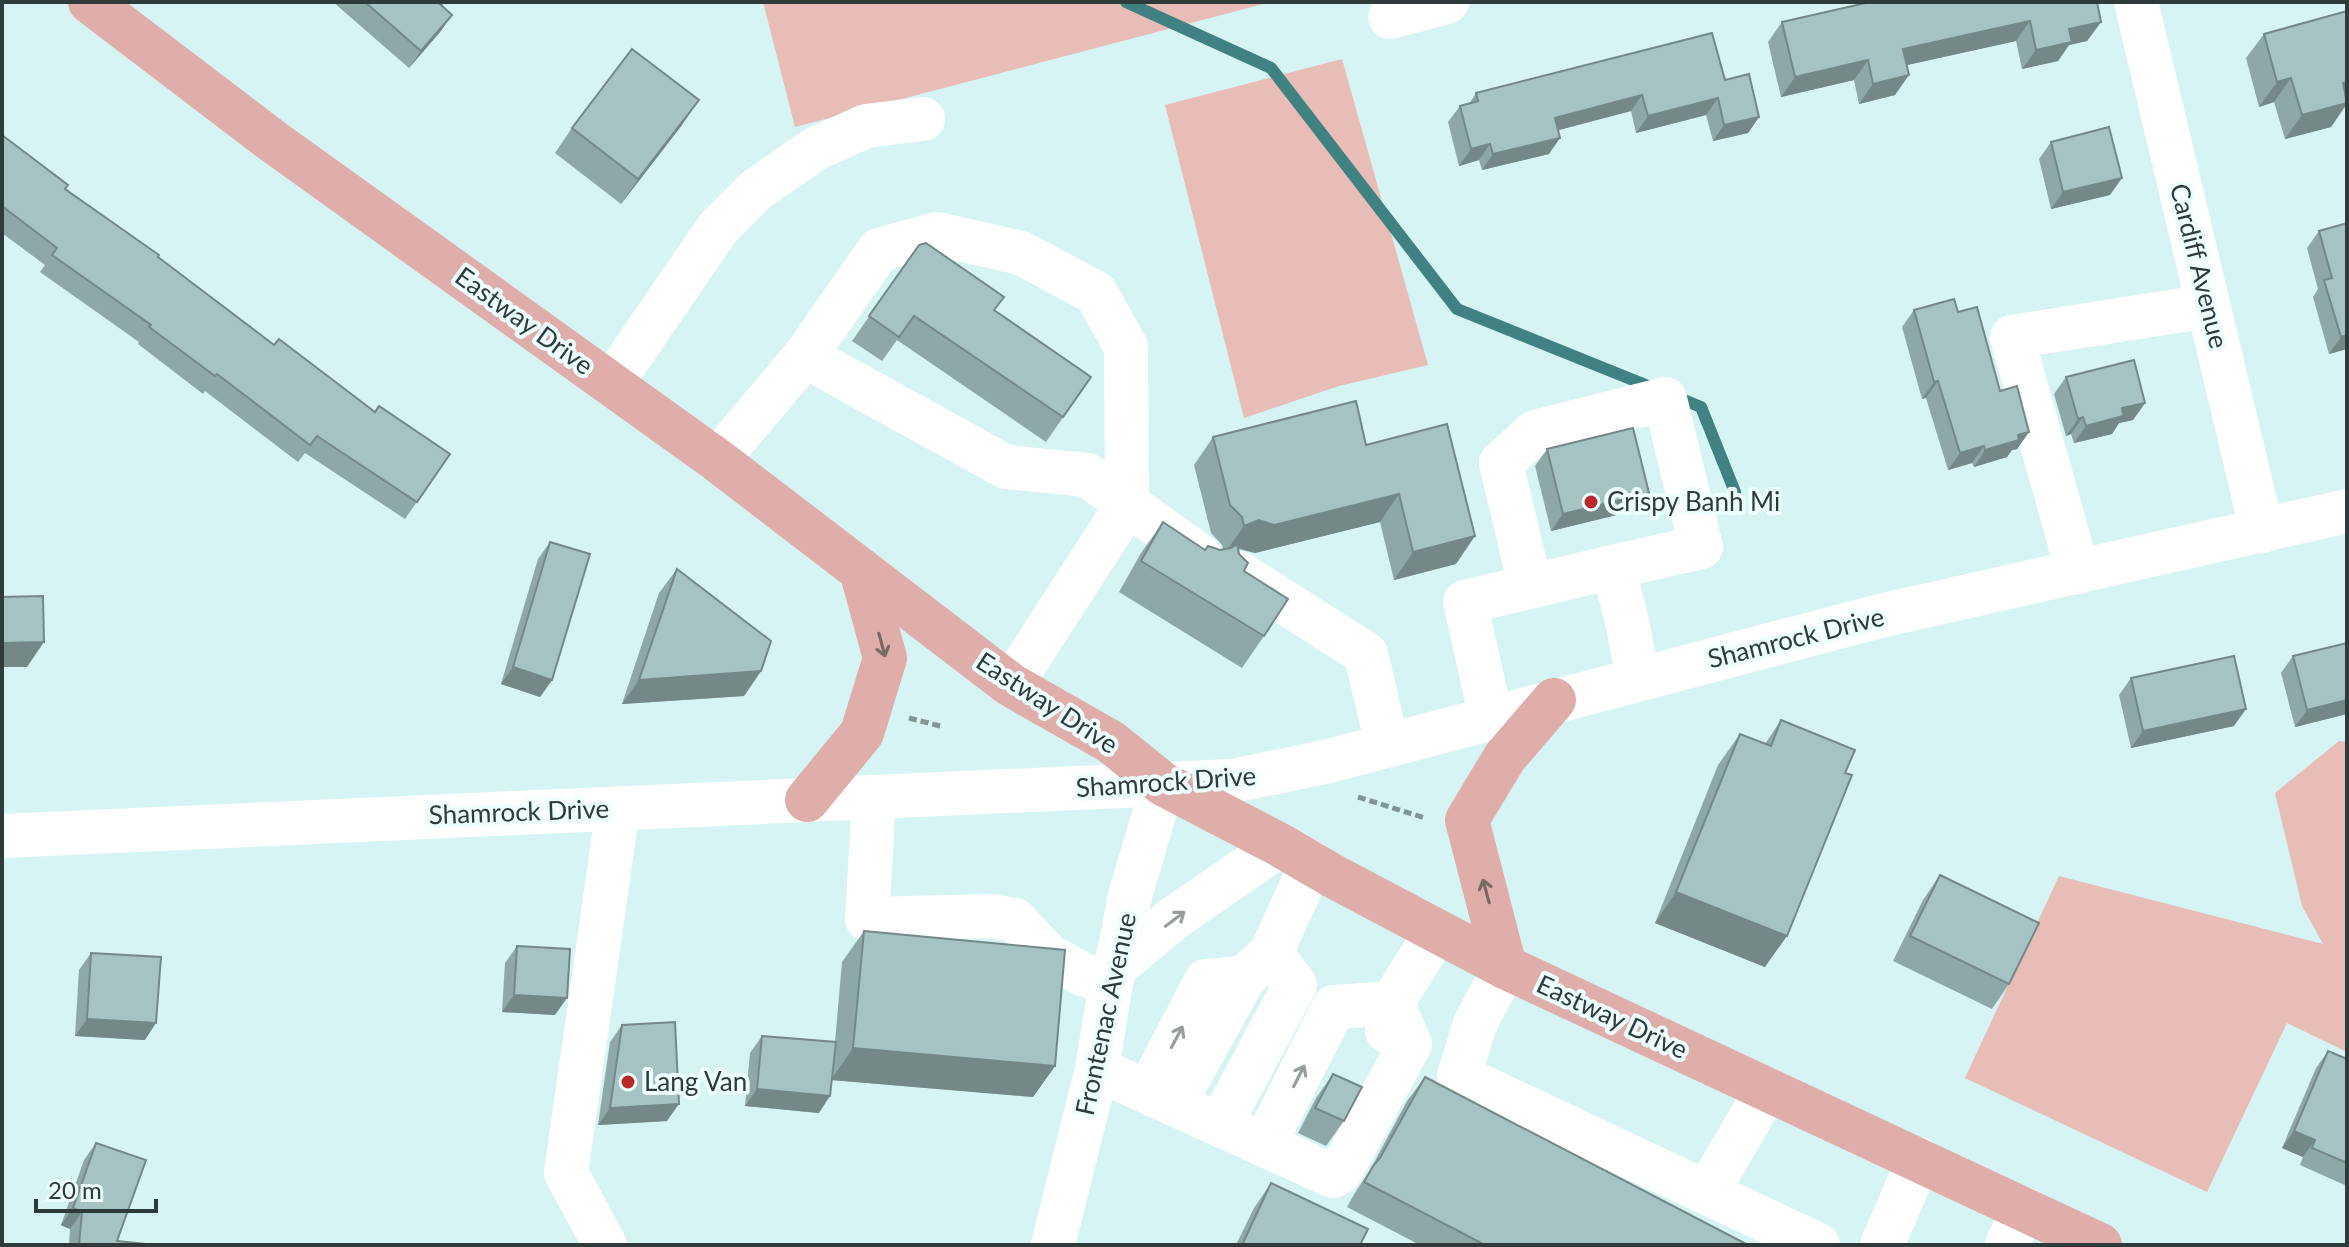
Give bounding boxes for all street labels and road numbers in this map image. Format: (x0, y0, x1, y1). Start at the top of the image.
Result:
street label: Cardiff Avenue (2164, 180, 2236, 351)
street label: Eastway Drive (449, 259, 600, 381)
street label: Shamrock Drive (1704, 600, 1887, 674)
street label: Eastway Drive (971, 644, 1124, 760)
street label: Shamrock Drive (1075, 759, 1257, 803)
street label: Shamrock Drive (428, 792, 610, 830)
street label: Frontenac Avenue (1068, 910, 1142, 1118)
street label: Eastway Drive (1532, 967, 1693, 1065)

